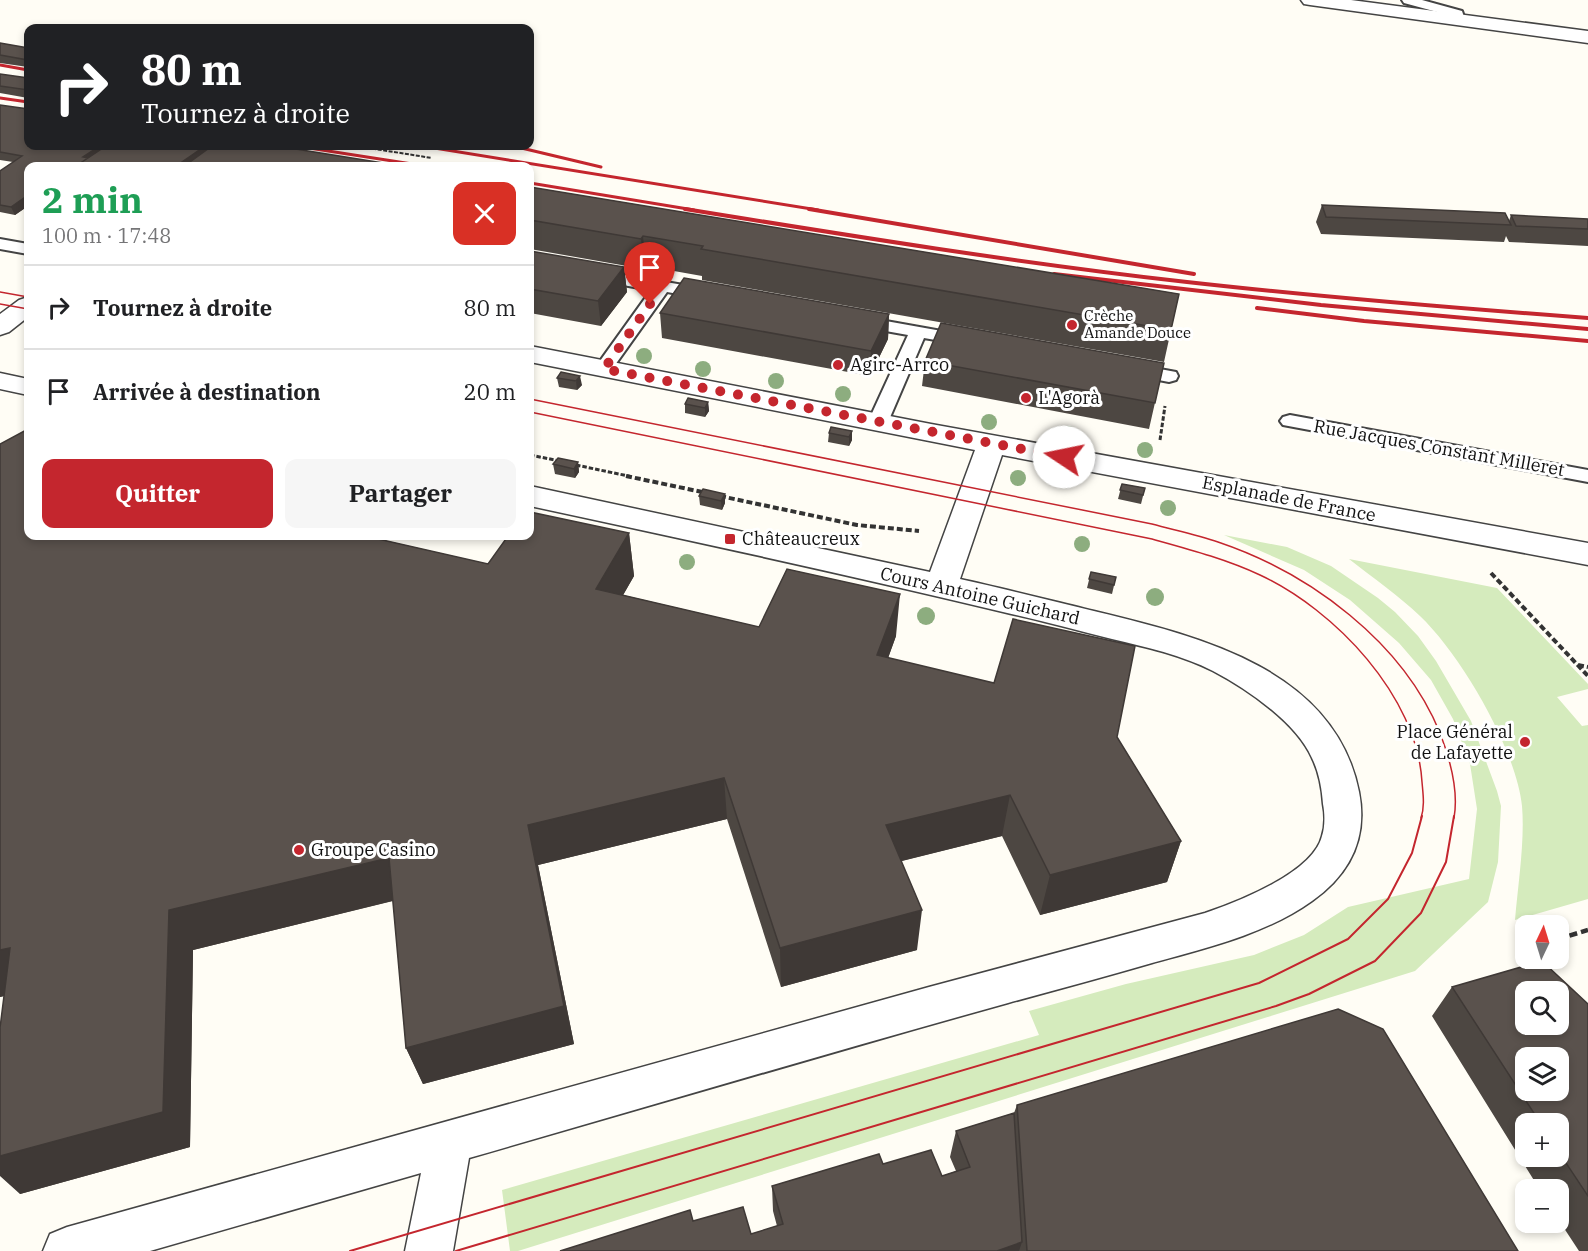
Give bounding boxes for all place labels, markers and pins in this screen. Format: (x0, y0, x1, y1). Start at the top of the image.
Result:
pin (624, 242, 675, 304)
place label: Crèche Amande Douce (1084, 306, 1191, 342)
marker: Crèche Amande Douce (1065, 318, 1079, 332)
place label: Agirc-Arrco (850, 353, 949, 376)
marker: Agirc-Arrco (831, 358, 845, 372)
place label: L'Agorà (1038, 386, 1100, 409)
marker: L'Agorà (1019, 391, 1033, 405)
place label: Châteaucreux (742, 527, 860, 550)
marker: Châteaucreux (723, 532, 737, 546)
place label: Place Général de Lafayette (1397, 720, 1513, 764)
marker: Place Général de Lafayette (1518, 735, 1532, 749)
place label: Groupe Casino (311, 838, 436, 861)
marker: Groupe Casino (292, 843, 306, 857)

